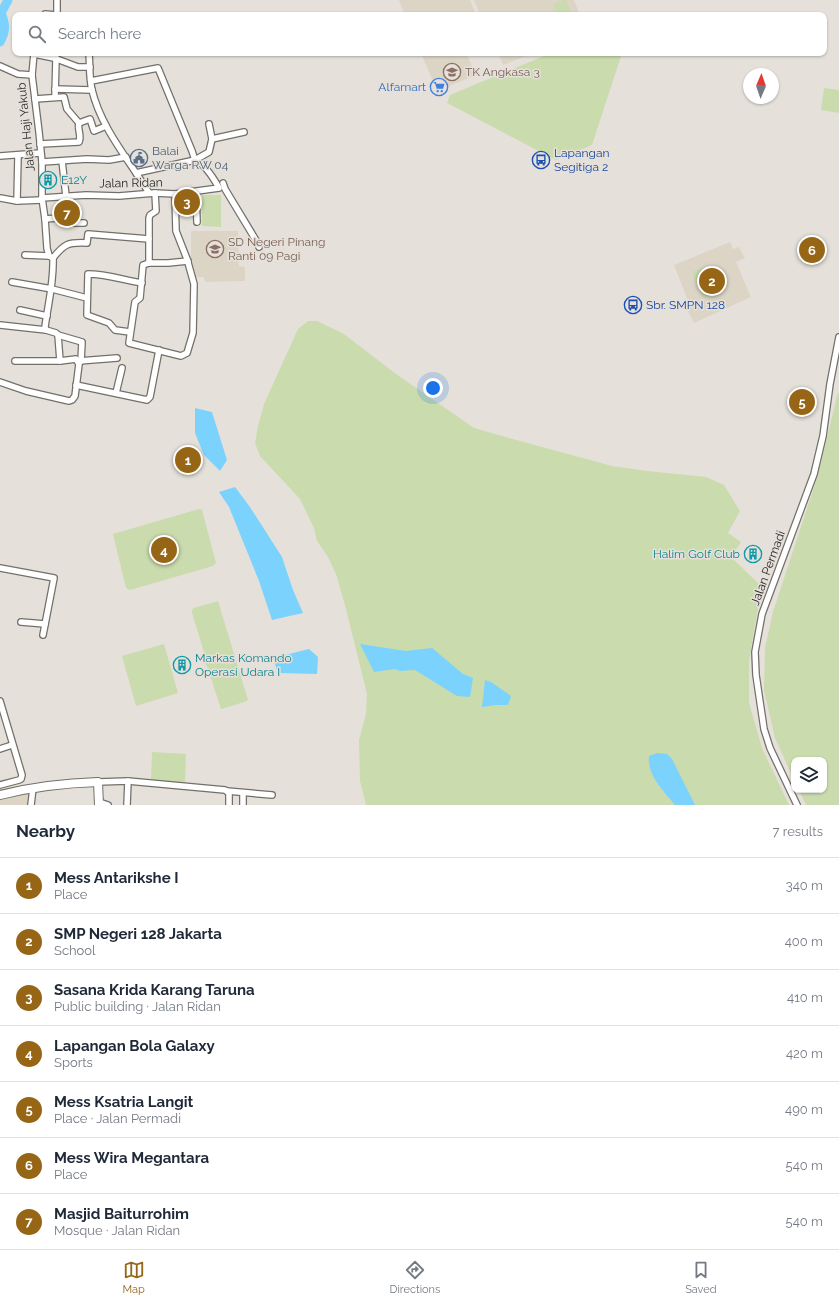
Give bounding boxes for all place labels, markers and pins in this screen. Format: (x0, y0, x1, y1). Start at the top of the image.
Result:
school or university icon: TK Angkasa 3 (442, 62, 462, 82)
place label: TK Angkasa 3 (465, 65, 540, 79)
supermarket icon: Alfamart (429, 77, 449, 97)
place label: Alfamart (378, 80, 426, 94)
place label: Balai Warga RW 04 (152, 144, 229, 172)
place label: Lapangan Segitiga 2 (554, 146, 609, 174)
public building icon: Balai Warga RW 04 (129, 148, 149, 168)
bus stop icon: Lapangan Segitiga 2 (531, 150, 551, 170)
building icon: E12Y (38, 170, 58, 190)
place label: E12Y (61, 173, 87, 187)
pin: 3 (174, 187, 200, 217)
pin: 7 (54, 198, 80, 228)
place label: SD Negeri Pinang Ranti 09 Pagi (228, 235, 326, 263)
pin: 6 (799, 235, 825, 265)
school or university icon: SD Negeri Pinang Ranti 09 Pagi (205, 239, 225, 259)
pin: 2 (699, 266, 725, 296)
bus stop icon: Sbr. SMPN 128 (623, 295, 643, 315)
place label: Sbr. SMPN 128 (646, 298, 725, 312)
pin: 5 (789, 387, 815, 417)
pin: 1 (175, 445, 201, 475)
pin: 4 (151, 535, 177, 565)
building icon: Halim Golf Club (743, 544, 763, 564)
place label: Halim Golf Club (653, 547, 740, 561)
place label: Markas Komando Operasi Udara I (195, 651, 292, 679)
building icon: Markas Komando Operasi Udara I (172, 655, 192, 675)

